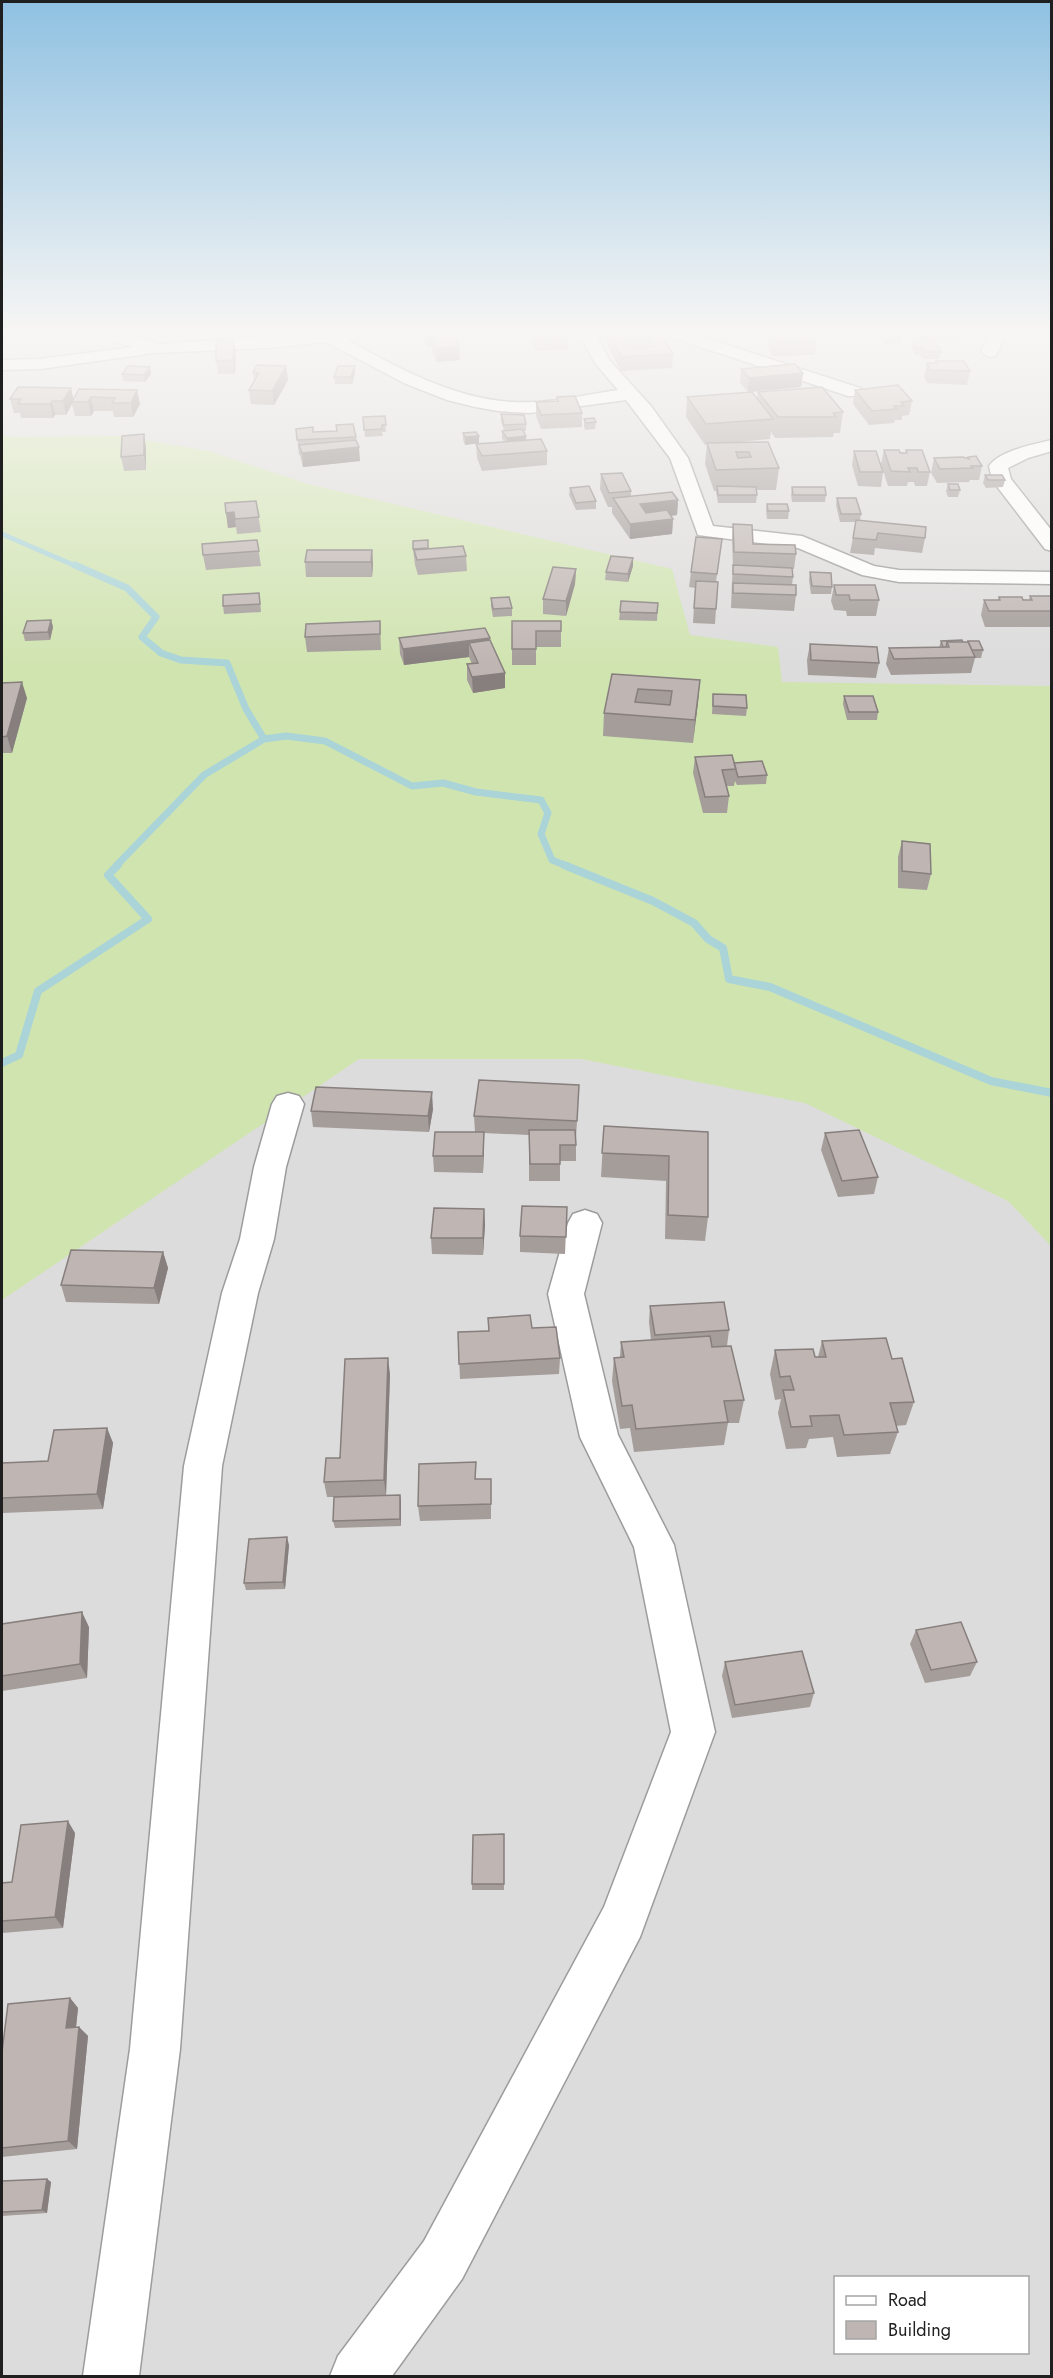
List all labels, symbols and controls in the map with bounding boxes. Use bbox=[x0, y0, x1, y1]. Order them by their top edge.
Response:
legend bbox=[834, 2276, 1029, 2354]
text: Road bbox=[888, 2287, 927, 2313]
text: Building bbox=[888, 2317, 951, 2343]

